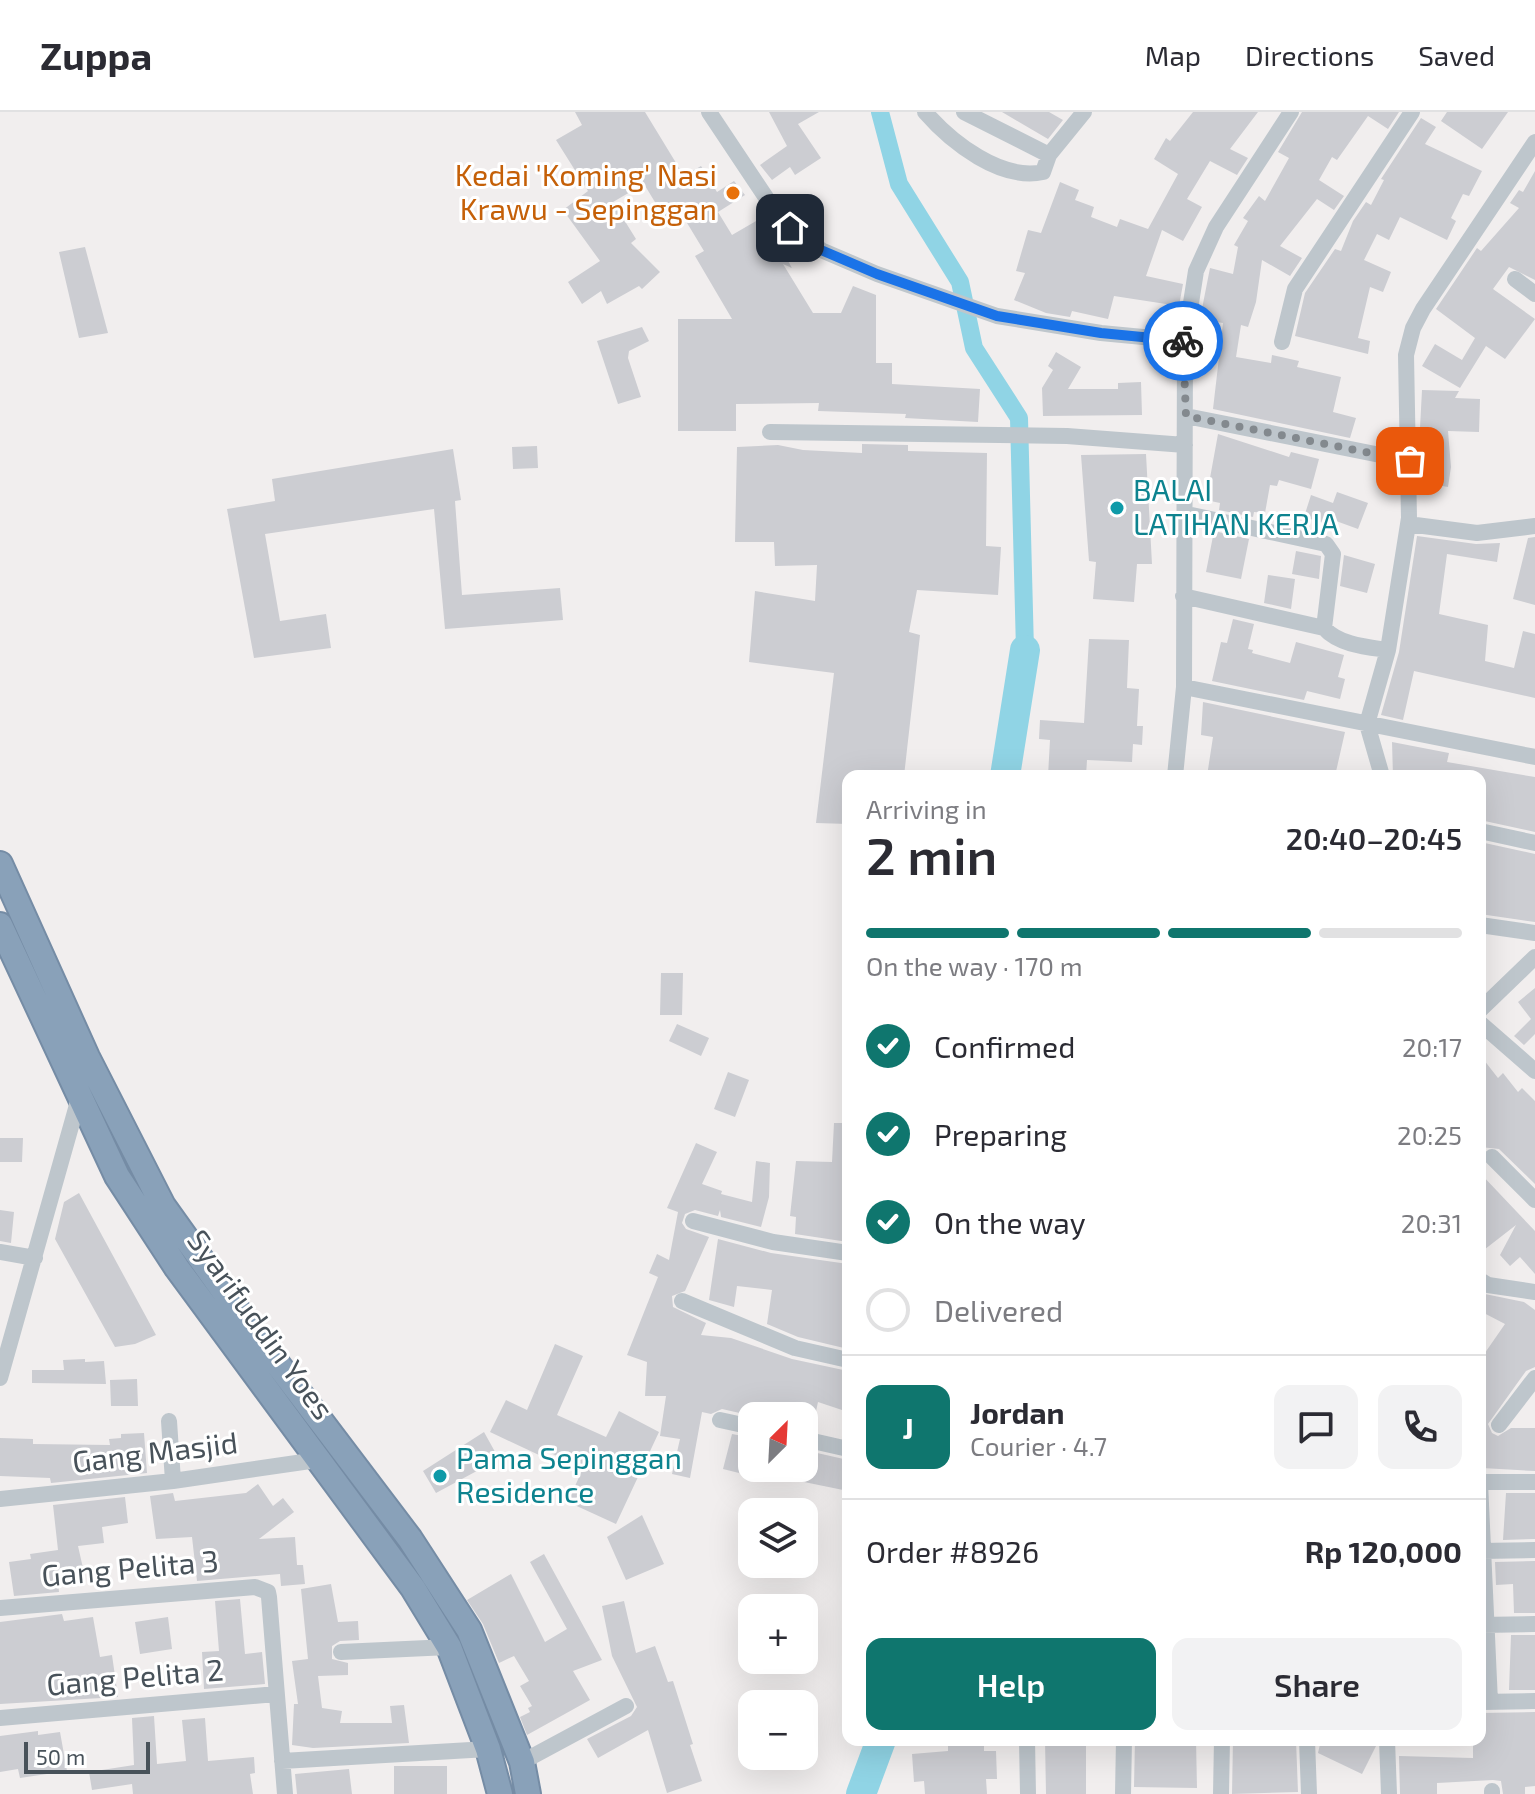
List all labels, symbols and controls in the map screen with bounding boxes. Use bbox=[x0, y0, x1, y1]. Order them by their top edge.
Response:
text: Zuppa bbox=[40, 32, 152, 78]
text: Map bbox=[1145, 38, 1201, 72]
text: Directions bbox=[1245, 38, 1374, 72]
text: Saved bbox=[1418, 38, 1495, 72]
place label: Kedai 'Koming' Nasi Krawu - Sepinggan bbox=[455, 156, 717, 226]
marker: Kedai 'Koming' Nasi Krawu - Sepinggan bbox=[724, 184, 742, 202]
pin bbox=[756, 194, 824, 262]
icon: home bbox=[768, 206, 812, 250]
courier bbox=[1143, 301, 1223, 381]
icon: bike bbox=[1161, 319, 1205, 363]
pin bbox=[1376, 427, 1444, 495]
icon: bag bbox=[1388, 439, 1432, 483]
place label: BALAI LATIHAN KERJA bbox=[1133, 471, 1339, 541]
marker: BALAI LATIHAN KERJA bbox=[1108, 499, 1126, 517]
text: Arriving in bbox=[866, 793, 987, 824]
text: 20:40–20:45 bbox=[1286, 820, 1462, 856]
text: 2 min bbox=[866, 823, 997, 885]
text: On the way · 170 m bbox=[866, 950, 1083, 981]
icon: check bbox=[866, 1024, 910, 1068]
text: Confirmed bbox=[934, 1028, 1075, 1064]
text: 20:17 bbox=[1402, 1031, 1462, 1062]
icon: check bbox=[866, 1112, 910, 1156]
text: Preparing bbox=[934, 1116, 1067, 1152]
text: 20:25 bbox=[1397, 1119, 1462, 1150]
icon: check bbox=[866, 1200, 910, 1244]
text: On the way bbox=[934, 1204, 1086, 1240]
text: 20:31 bbox=[1401, 1207, 1462, 1238]
street label: Syarifuddin Yoes bbox=[181, 1222, 342, 1426]
text: Delivered bbox=[934, 1292, 1063, 1328]
button: chat bbox=[1274, 1385, 1358, 1469]
button: phone bbox=[1378, 1385, 1462, 1469]
text: Jordan bbox=[970, 1394, 1065, 1430]
north arrow bbox=[738, 1402, 818, 1482]
map controls bbox=[738, 1402, 818, 1770]
text: J bbox=[902, 1409, 914, 1445]
street label: Gang Masjid bbox=[70, 1423, 239, 1479]
text: Courier · 4.7 bbox=[970, 1430, 1107, 1461]
place label: Pama Sepinggan Residence bbox=[456, 1439, 682, 1509]
marker: Pama Sepinggan Residence bbox=[431, 1467, 449, 1485]
button: layers bbox=[738, 1498, 818, 1578]
text: Order #8926 bbox=[866, 1533, 1039, 1569]
text: Rp 120,000 bbox=[1305, 1533, 1462, 1569]
street label: Gang Pelita 3 bbox=[40, 1541, 220, 1593]
button: + bbox=[738, 1594, 818, 1674]
button: Help bbox=[866, 1638, 1156, 1730]
button: Share bbox=[1172, 1638, 1462, 1730]
street label: Gang Pelita 2 bbox=[45, 1650, 225, 1702]
button: − bbox=[738, 1690, 818, 1770]
scale bar bbox=[24, 1738, 150, 1774]
text: 50 m bbox=[36, 1743, 85, 1769]

